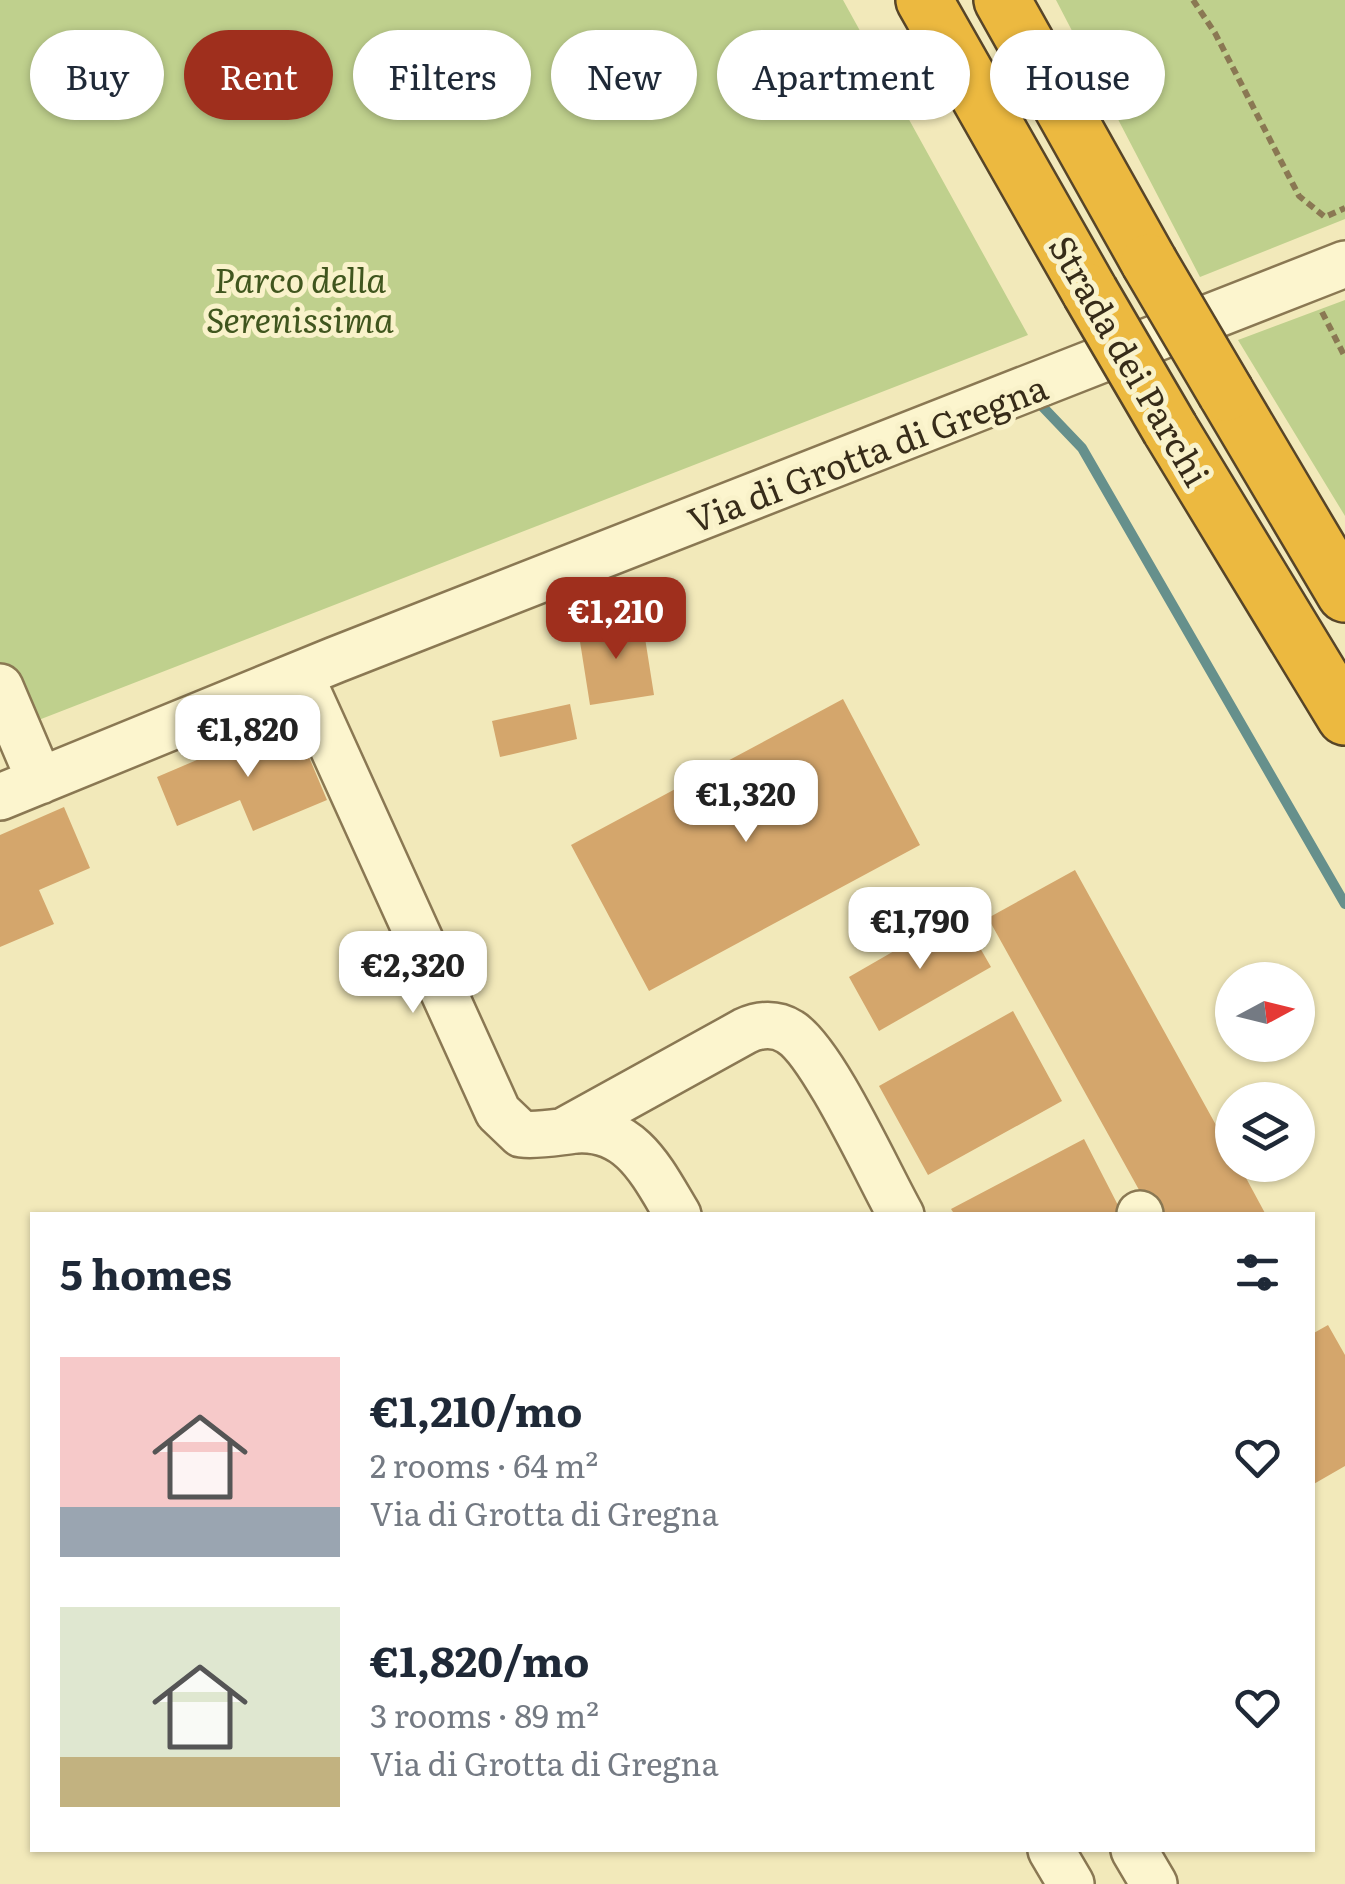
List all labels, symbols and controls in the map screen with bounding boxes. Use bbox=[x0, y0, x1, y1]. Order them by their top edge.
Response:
chip: Buy bbox=[30, 30, 164, 120]
chip: Rent bbox=[184, 30, 333, 120]
chip: Filters bbox=[353, 30, 531, 120]
chip: New bbox=[551, 30, 697, 120]
chip: Apartment bbox=[717, 30, 970, 120]
chip: House bbox=[990, 30, 1165, 120]
street label: Strada dei Parchi bbox=[1038, 225, 1224, 495]
park label: Parco della Serenissima bbox=[206, 252, 394, 344]
street label: Via di Grotta di Gregna bbox=[680, 359, 1055, 545]
pin: €1,210 bbox=[535, 577, 697, 662]
text: €1,210 bbox=[568, 585, 664, 633]
pin: €1,820 bbox=[167, 695, 329, 780]
text: €1,820 bbox=[197, 703, 299, 751]
pin: €1,320 bbox=[665, 760, 827, 845]
text: €1,320 bbox=[696, 768, 796, 816]
pin: €1,790 bbox=[839, 887, 1001, 972]
text: €1,790 bbox=[870, 895, 970, 943]
pin: €2,320 bbox=[332, 931, 494, 1016]
text: €2,320 bbox=[361, 939, 465, 987]
north arrow bbox=[1215, 962, 1315, 1062]
map controls bbox=[1215, 962, 1315, 1182]
button: layers bbox=[1215, 1082, 1315, 1182]
text: 5 homes bbox=[60, 1241, 232, 1303]
icon: filters bbox=[1230, 1245, 1285, 1300]
text: €1,210/mo bbox=[370, 1378, 582, 1440]
icon: home bbox=[140, 1397, 260, 1517]
icon: heart bbox=[1230, 1430, 1285, 1485]
text: 2 rooms · 64 m² bbox=[370, 1440, 598, 1488]
text: Via di Grotta di Gregna bbox=[370, 1488, 719, 1536]
text: €1,820/mo bbox=[370, 1628, 590, 1690]
icon: home bbox=[140, 1647, 260, 1767]
icon: heart bbox=[1230, 1680, 1285, 1735]
text: 3 rooms · 89 m² bbox=[370, 1690, 599, 1738]
text: Via di Grotta di Gregna bbox=[370, 1738, 719, 1786]

